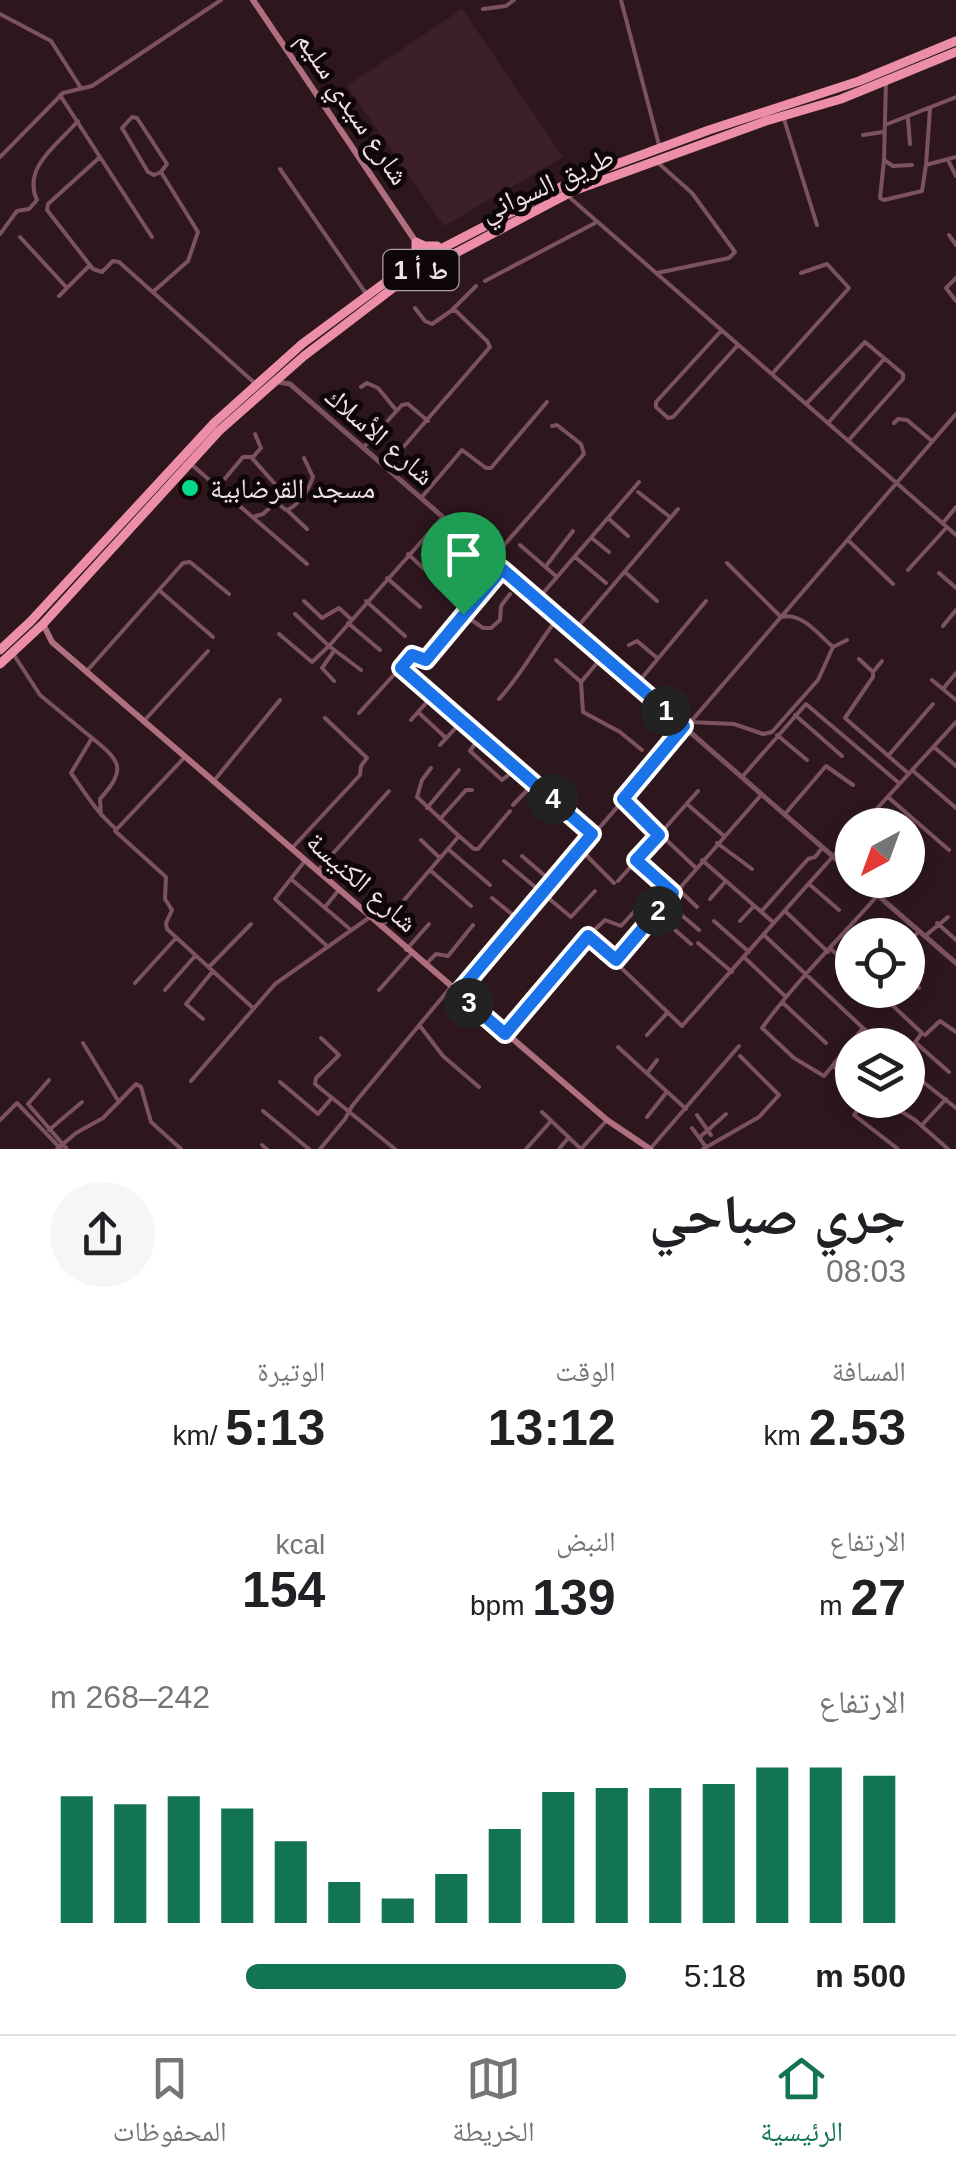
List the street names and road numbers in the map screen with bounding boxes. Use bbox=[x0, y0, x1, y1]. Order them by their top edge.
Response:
street label: شارع سيدي سليم bbox=[284, 26, 416, 194]
street label: طريق السواني bbox=[475, 141, 622, 234]
road number: ط أ 1 bbox=[384, 250, 458, 290]
street label: شارع الأسلاك bbox=[318, 381, 440, 493]
street label: شارع الكنيسة bbox=[299, 826, 423, 940]

